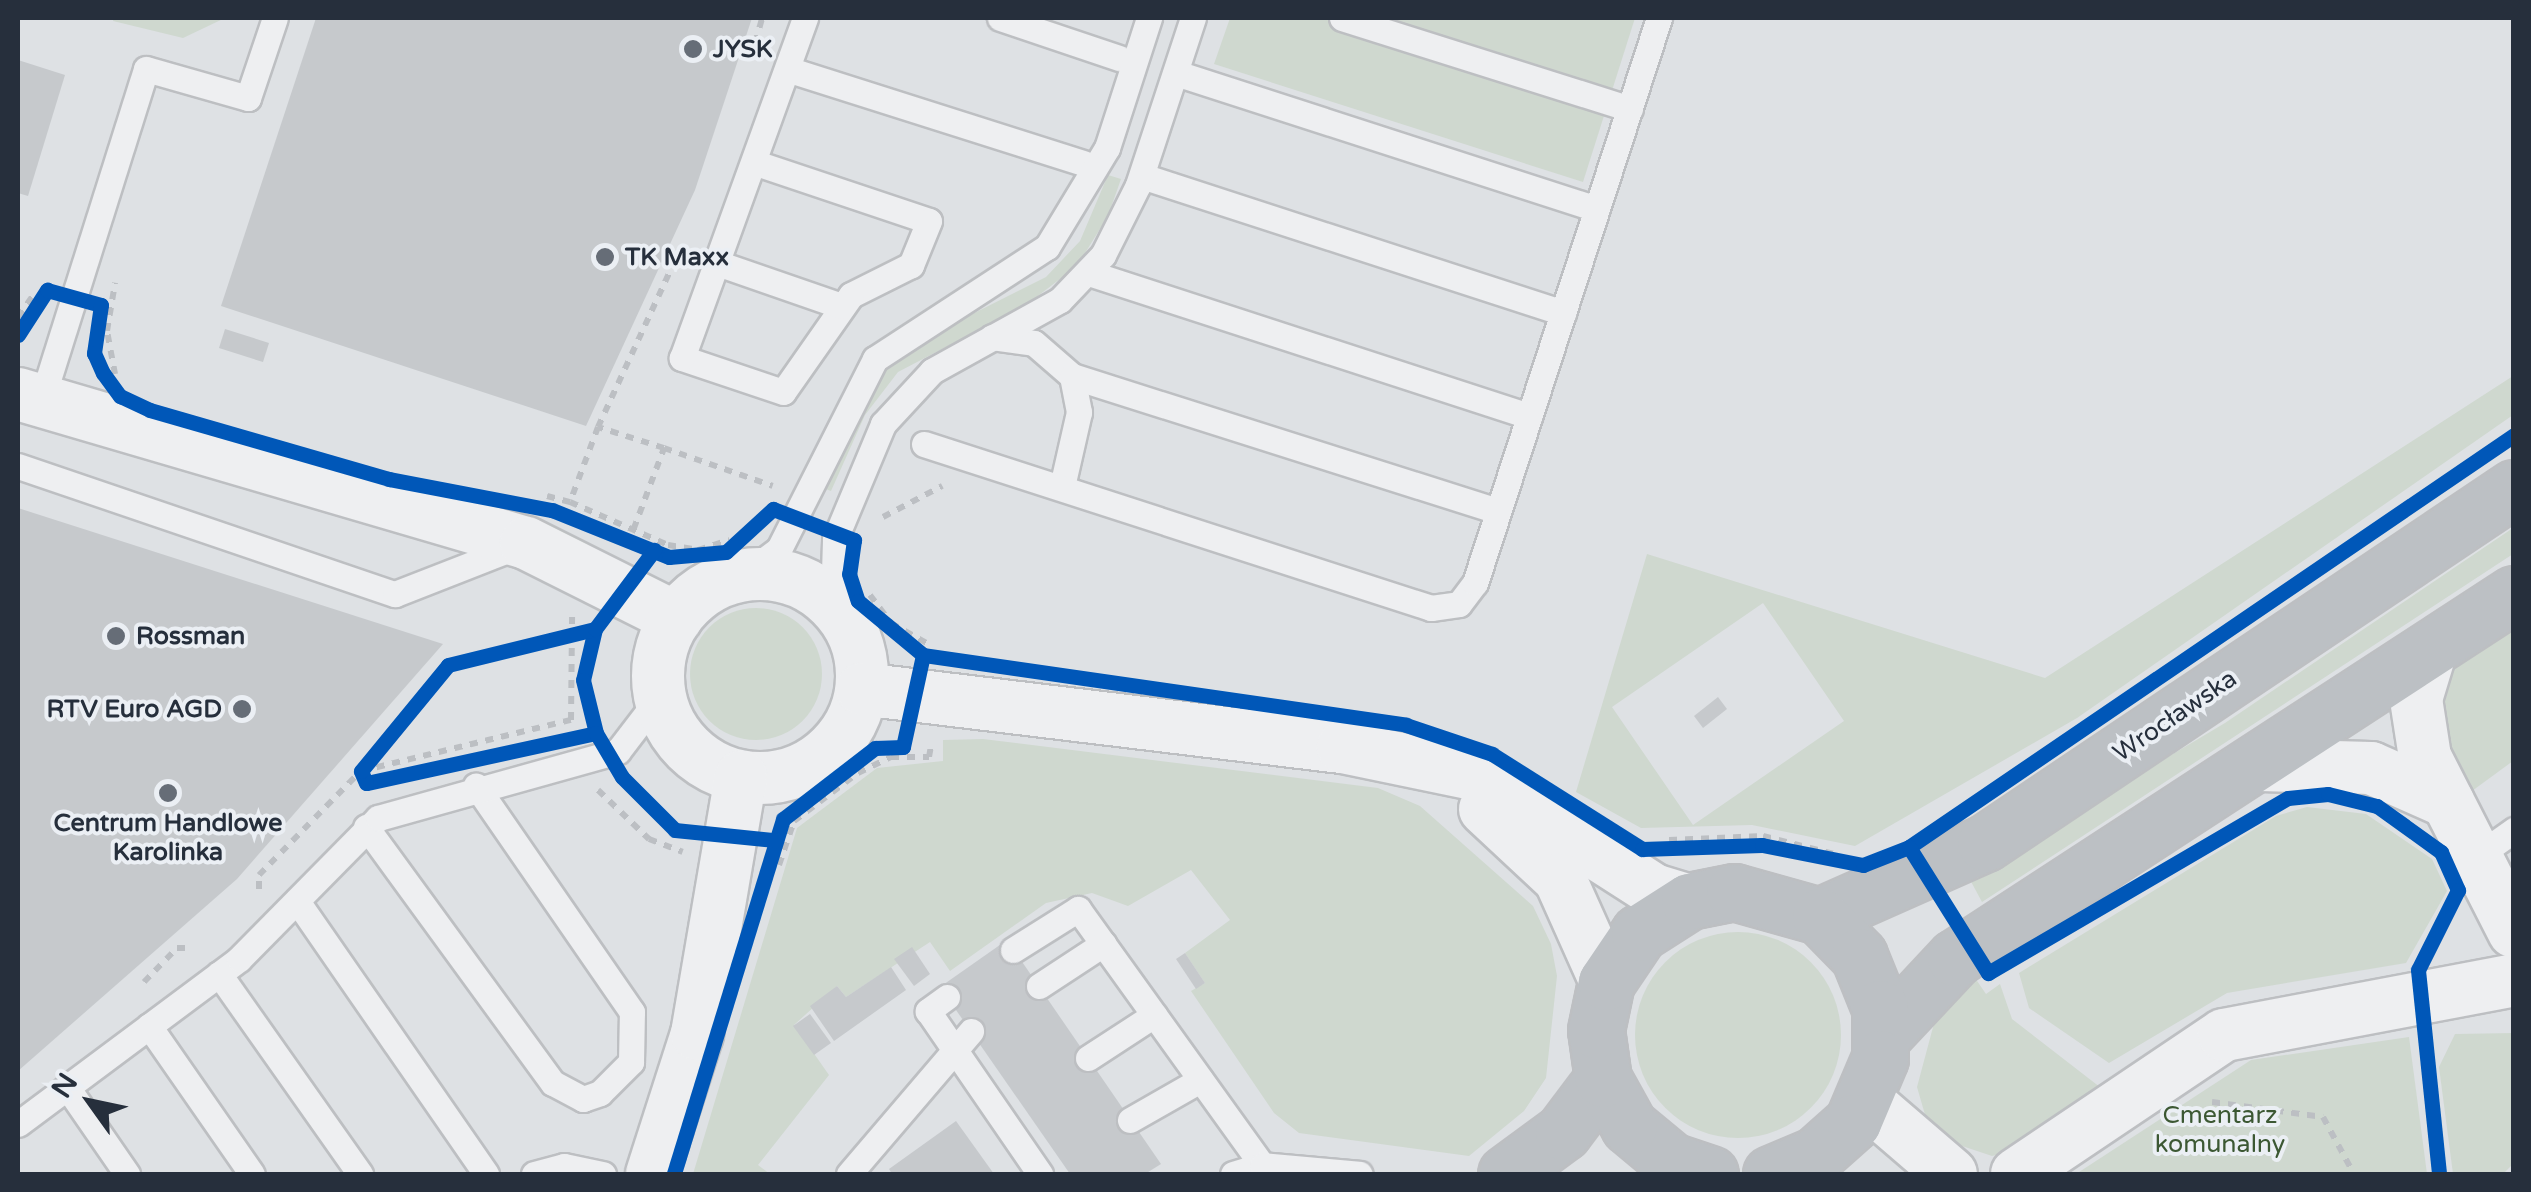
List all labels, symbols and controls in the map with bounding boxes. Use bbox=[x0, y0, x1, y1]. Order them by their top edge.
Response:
place label: JYSK bbox=[713, 34, 773, 64]
marker: JYSK bbox=[682, 38, 704, 60]
place label: TK Maxx bbox=[625, 242, 729, 272]
marker: TK Maxx bbox=[594, 246, 616, 268]
place label: Rossman bbox=[136, 621, 245, 651]
marker: Rossman bbox=[105, 625, 127, 647]
street label: Wrocławska bbox=[2108, 664, 2242, 768]
place label: RTV Euro AGD bbox=[46, 694, 222, 724]
marker: RTV Euro AGD bbox=[231, 698, 253, 720]
marker: Centrum Handlowe Karolinka bbox=[157, 782, 179, 804]
place label: Centrum Handlowe Karolinka bbox=[54, 809, 282, 868]
north arrow bbox=[40, 1052, 140, 1152]
text: N bbox=[44, 1067, 85, 1104]
park label: Cmentarz komunalny bbox=[2155, 1101, 2285, 1160]

